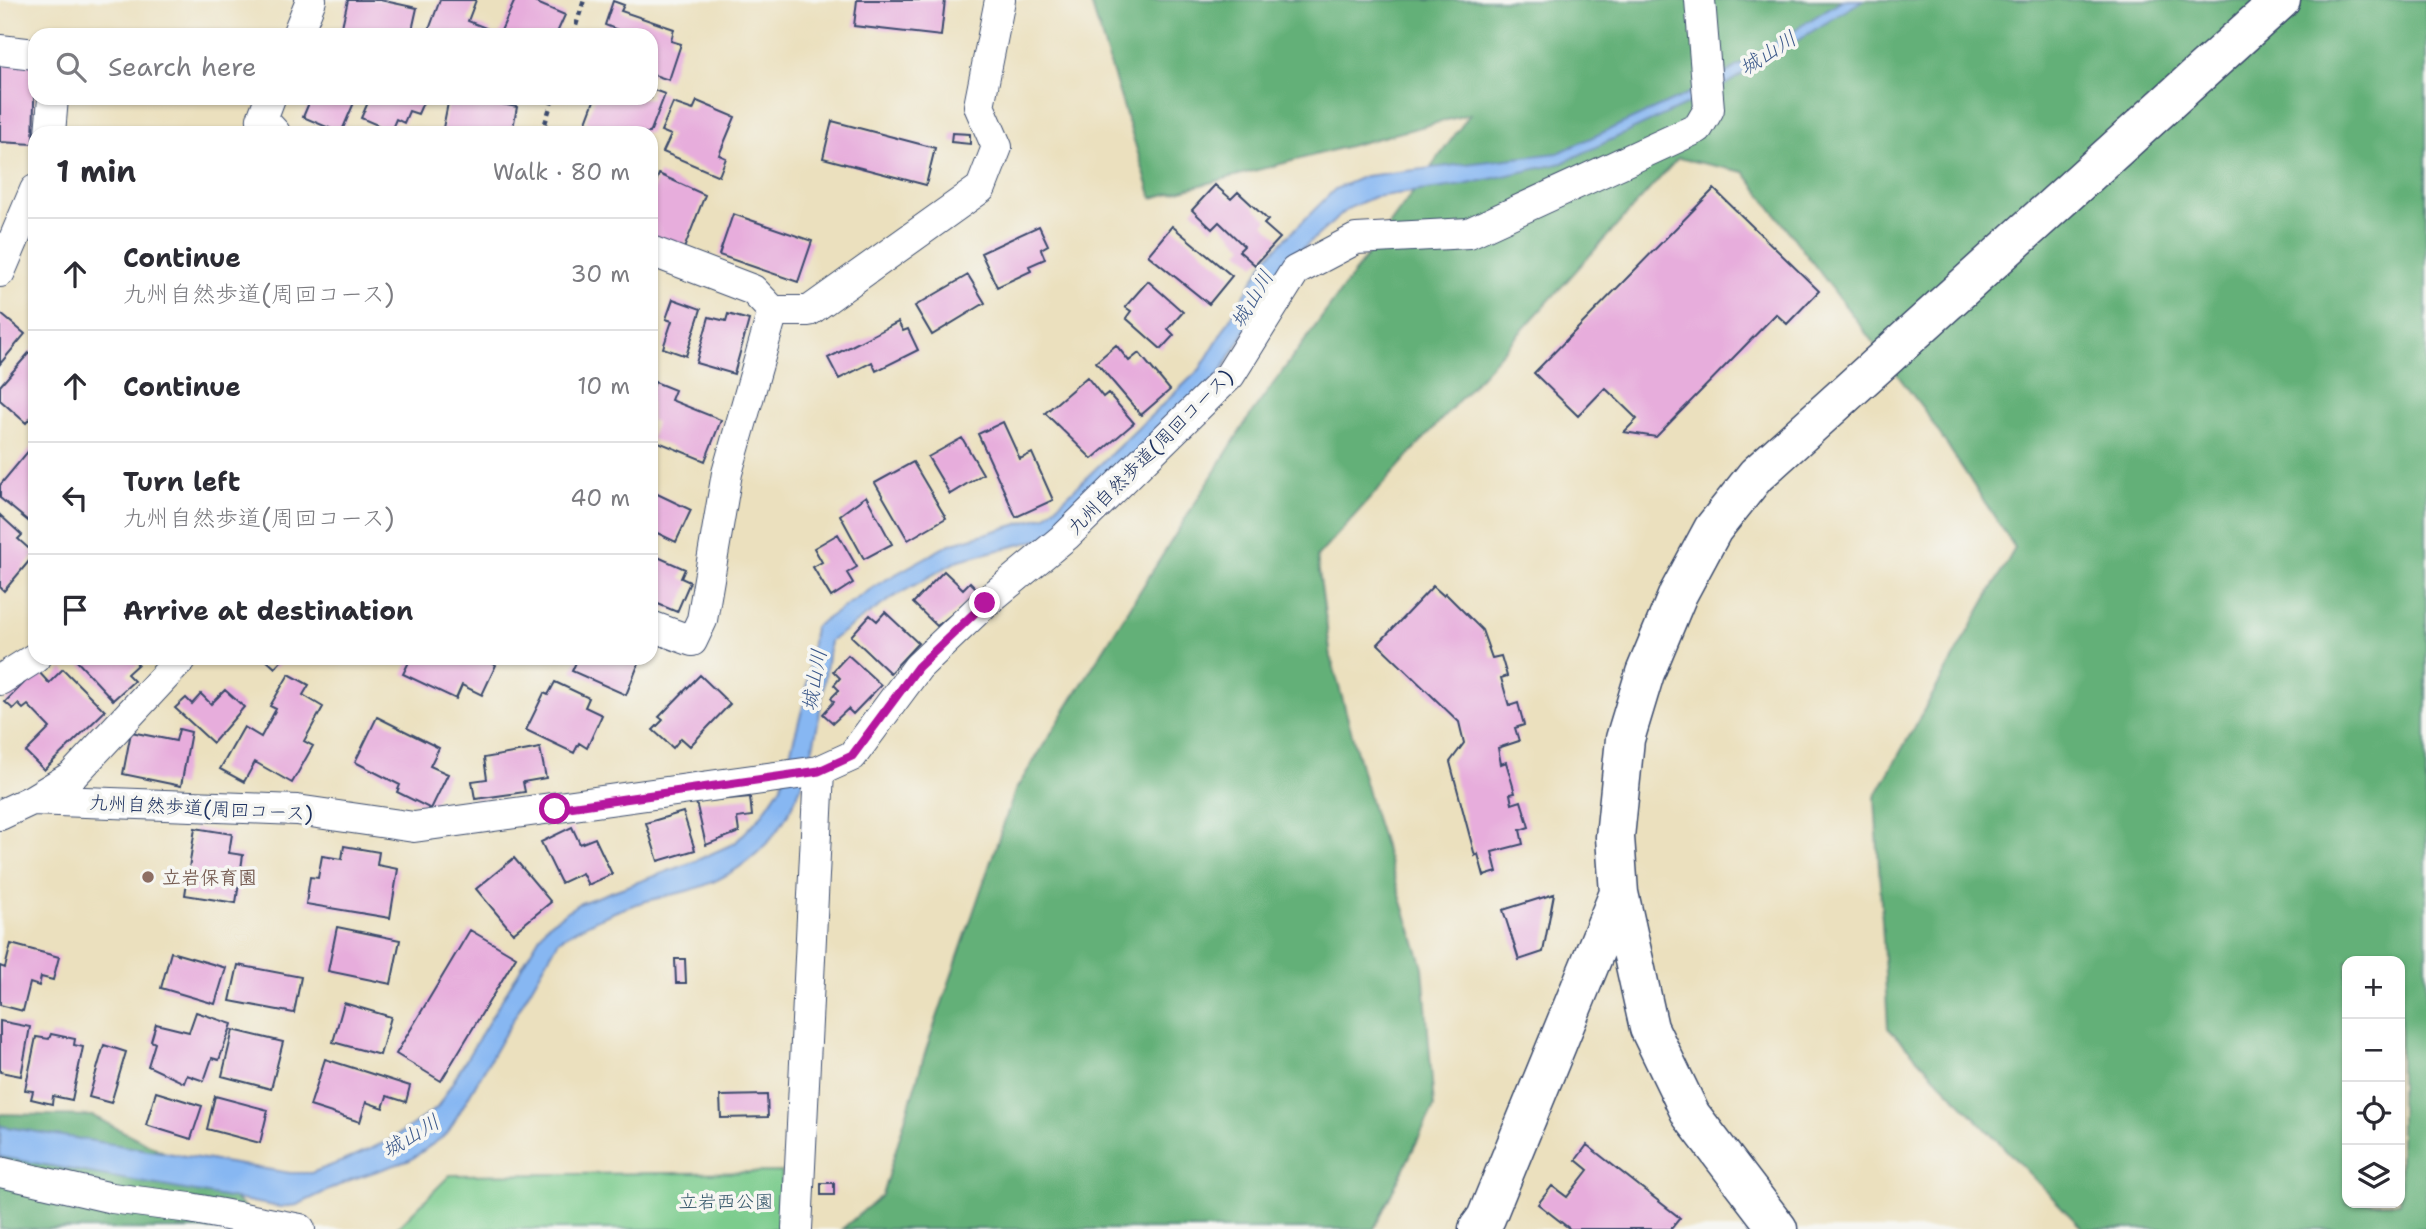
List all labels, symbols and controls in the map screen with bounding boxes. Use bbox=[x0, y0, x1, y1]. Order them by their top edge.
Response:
water label: 城山川 bbox=[1734, 24, 1802, 82]
search box bbox=[28, 28, 658, 105]
icon: search bbox=[52, 48, 90, 86]
text: Search here bbox=[108, 49, 257, 84]
text: 1 min bbox=[56, 151, 136, 192]
text: Walk · 80 m bbox=[493, 157, 630, 187]
text: Continue bbox=[123, 240, 241, 275]
icon: ahead bbox=[56, 255, 94, 293]
text: 30 m bbox=[571, 259, 630, 289]
water label: 城山川 bbox=[1224, 265, 1280, 333]
text: 九州自然歩道(周回コース) bbox=[123, 279, 394, 309]
street label: 九州自然歩道(周回コース) bbox=[1062, 364, 1238, 540]
icon: ahead bbox=[56, 367, 94, 405]
text: Continue bbox=[123, 369, 241, 404]
text: 10 m bbox=[577, 371, 630, 401]
text: Turn left bbox=[123, 464, 240, 499]
icon: left bbox=[56, 479, 94, 517]
text: 40 m bbox=[570, 483, 630, 513]
text: 九州自然歩道(周回コース) bbox=[123, 503, 394, 533]
route end bbox=[969, 587, 1000, 618]
icon: arrive bbox=[56, 591, 94, 629]
text: Arrive at destination bbox=[123, 593, 413, 628]
water label: 城山川 bbox=[795, 647, 833, 713]
street label: 九州自然歩道(周回コース) bbox=[89, 790, 313, 826]
route start bbox=[539, 793, 570, 824]
place label: 立岩保育園 bbox=[162, 865, 257, 890]
marker: 立岩保育園 bbox=[140, 869, 156, 885]
map controls bbox=[2342, 956, 2405, 1208]
button: + bbox=[2342, 956, 2405, 1019]
button: − bbox=[2342, 1019, 2405, 1082]
button: locate bbox=[2342, 1082, 2405, 1145]
water label: 城山川 bbox=[377, 1108, 445, 1164]
button: layers bbox=[2342, 1145, 2405, 1208]
park label: 立岩西公園 bbox=[678, 1189, 774, 1214]

